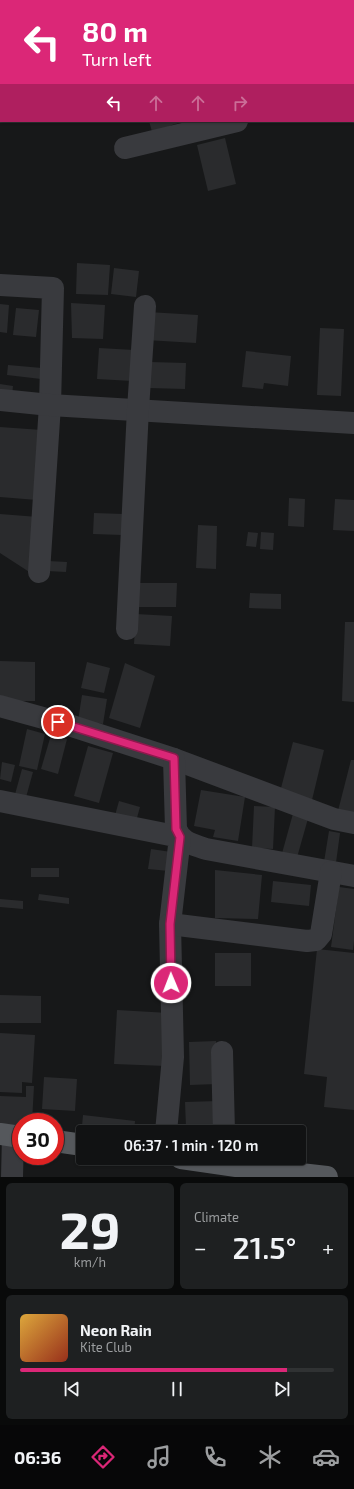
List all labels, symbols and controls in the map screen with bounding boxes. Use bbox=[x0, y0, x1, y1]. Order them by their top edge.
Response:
text: 80 m bbox=[82, 14, 148, 48]
icon: left bbox=[16, 16, 68, 68]
text: Turn left bbox=[82, 48, 152, 70]
icon: left bbox=[103, 92, 125, 114]
icon: ahead bbox=[145, 92, 167, 114]
icon: ahead bbox=[187, 92, 209, 114]
icon: right bbox=[229, 92, 251, 114]
pin bbox=[41, 705, 75, 739]
icon: arrive bbox=[47, 711, 69, 733]
position arrow bbox=[150, 962, 192, 1004]
speed limit sign: 30 bbox=[12, 1113, 64, 1165]
text: 06:37 · 1 min · 120 m bbox=[124, 1136, 258, 1154]
text: 29 bbox=[60, 1197, 120, 1259]
text: Climate bbox=[194, 1209, 239, 1225]
text: 21.5° bbox=[232, 1229, 296, 1265]
text: − bbox=[194, 1234, 207, 1260]
text: + bbox=[322, 1234, 334, 1260]
text: km/h bbox=[74, 1254, 106, 1270]
text: Neon Rain bbox=[80, 1321, 152, 1339]
text: Kite Club bbox=[80, 1339, 132, 1355]
icon: previous bbox=[61, 1378, 83, 1400]
icon: pause bbox=[166, 1378, 188, 1400]
icon: next bbox=[271, 1378, 293, 1400]
icon: directions bbox=[89, 1443, 117, 1471]
icon: music bbox=[145, 1443, 173, 1471]
icon: phone bbox=[201, 1443, 229, 1471]
icon: climate bbox=[256, 1443, 284, 1471]
icon: car bbox=[312, 1443, 340, 1471]
text: 06:36 bbox=[14, 1446, 61, 1468]

